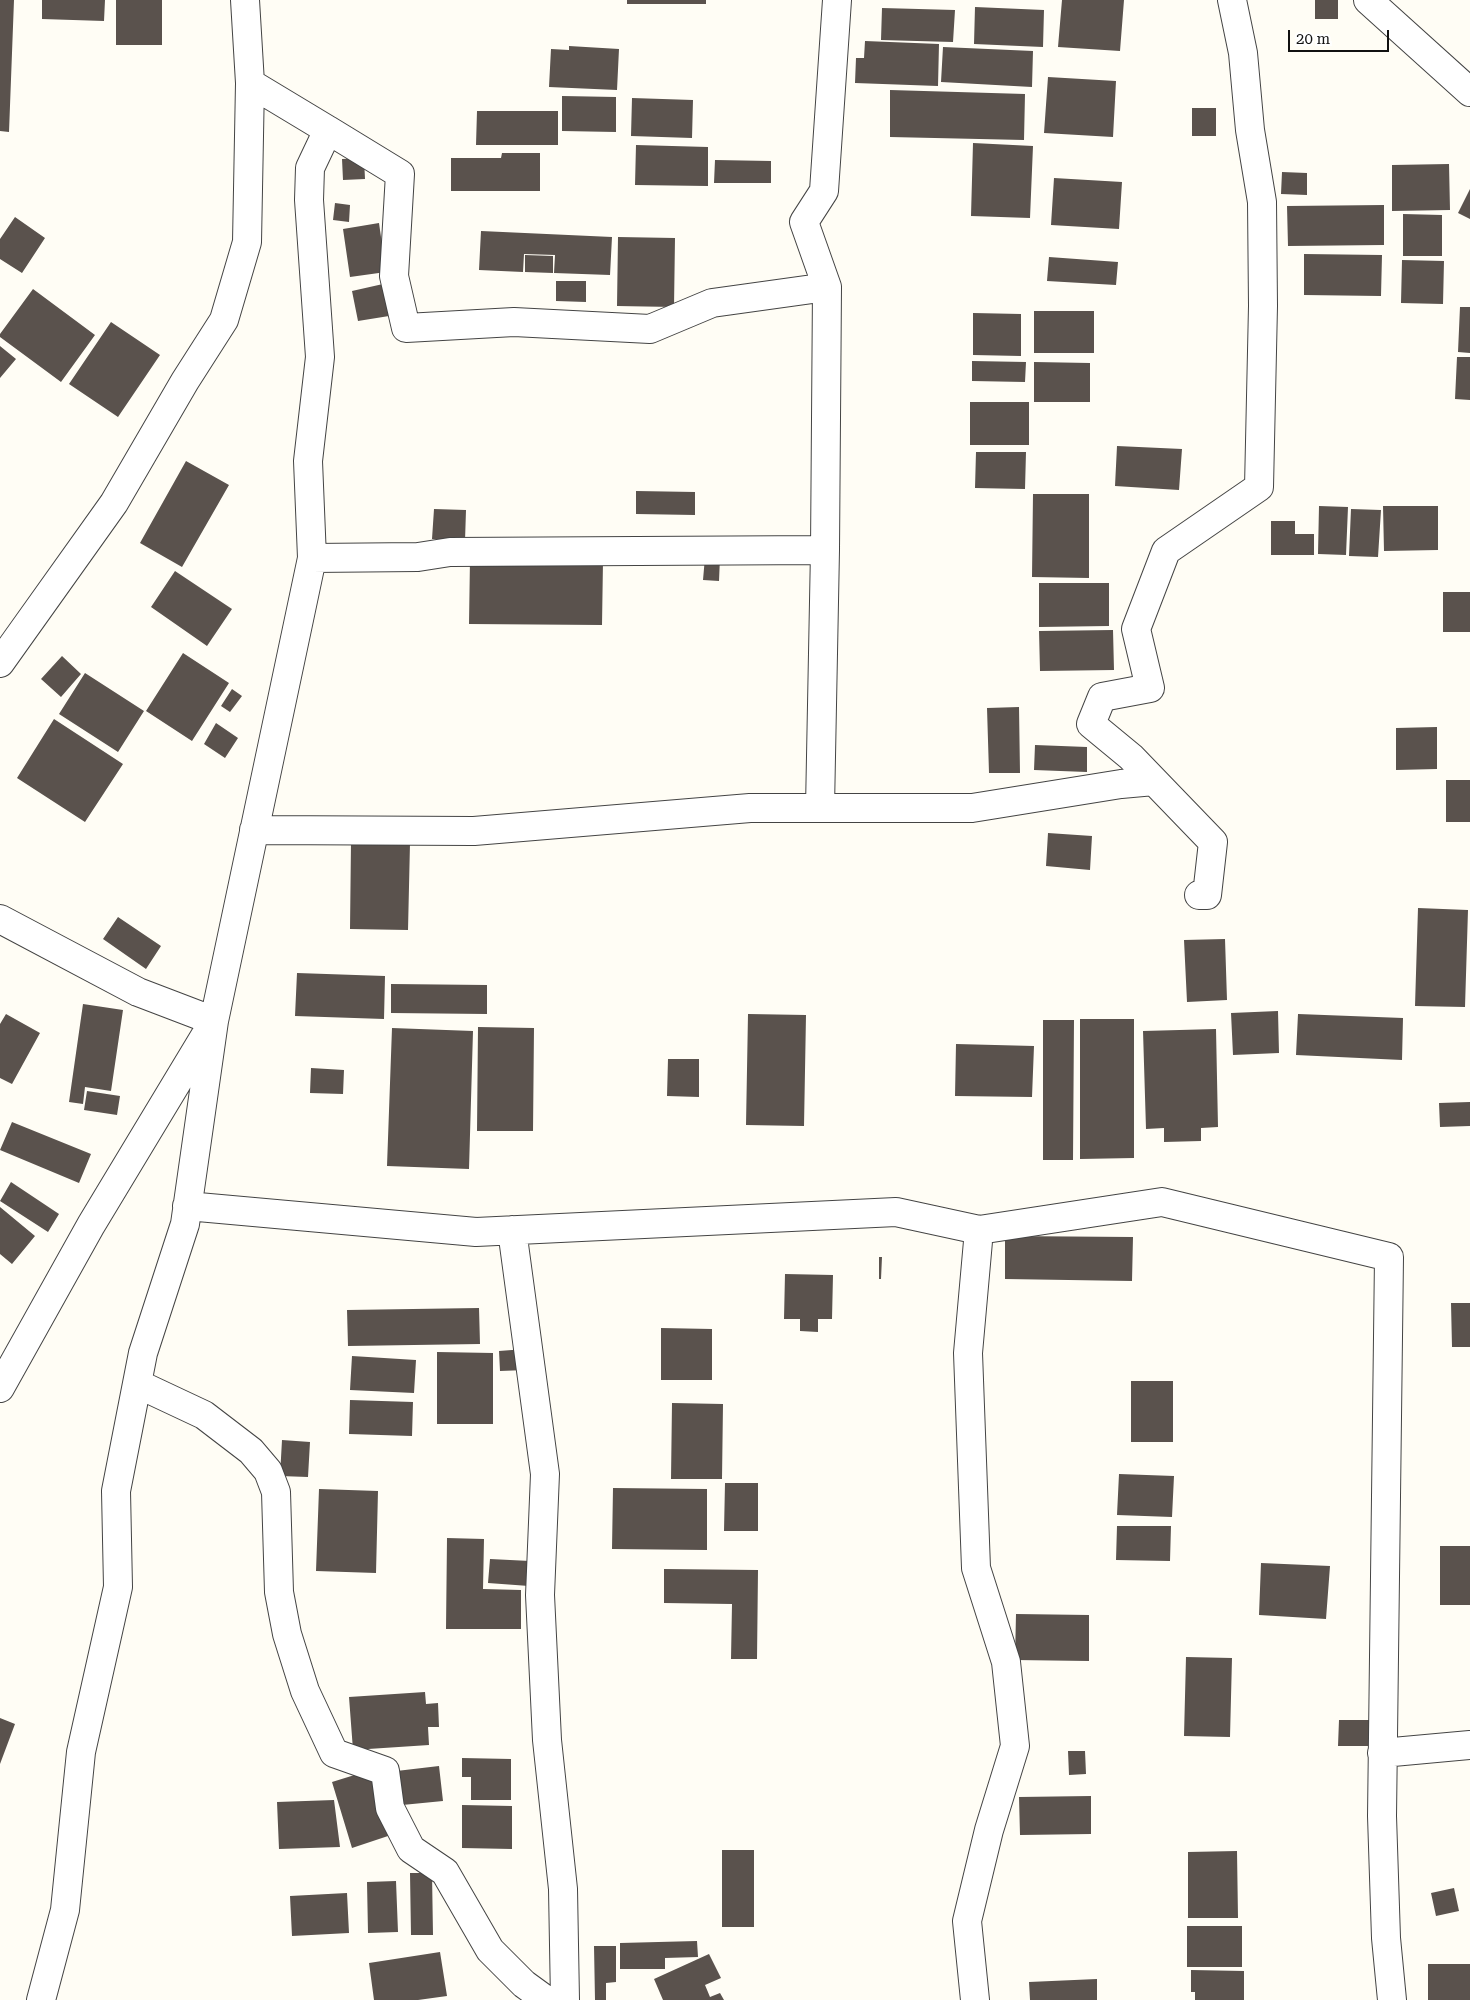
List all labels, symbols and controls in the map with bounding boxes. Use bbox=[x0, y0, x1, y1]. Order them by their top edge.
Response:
scale bar bbox=[1290, 20, 1391, 52]
text: 20 m bbox=[1296, 30, 1330, 48]

